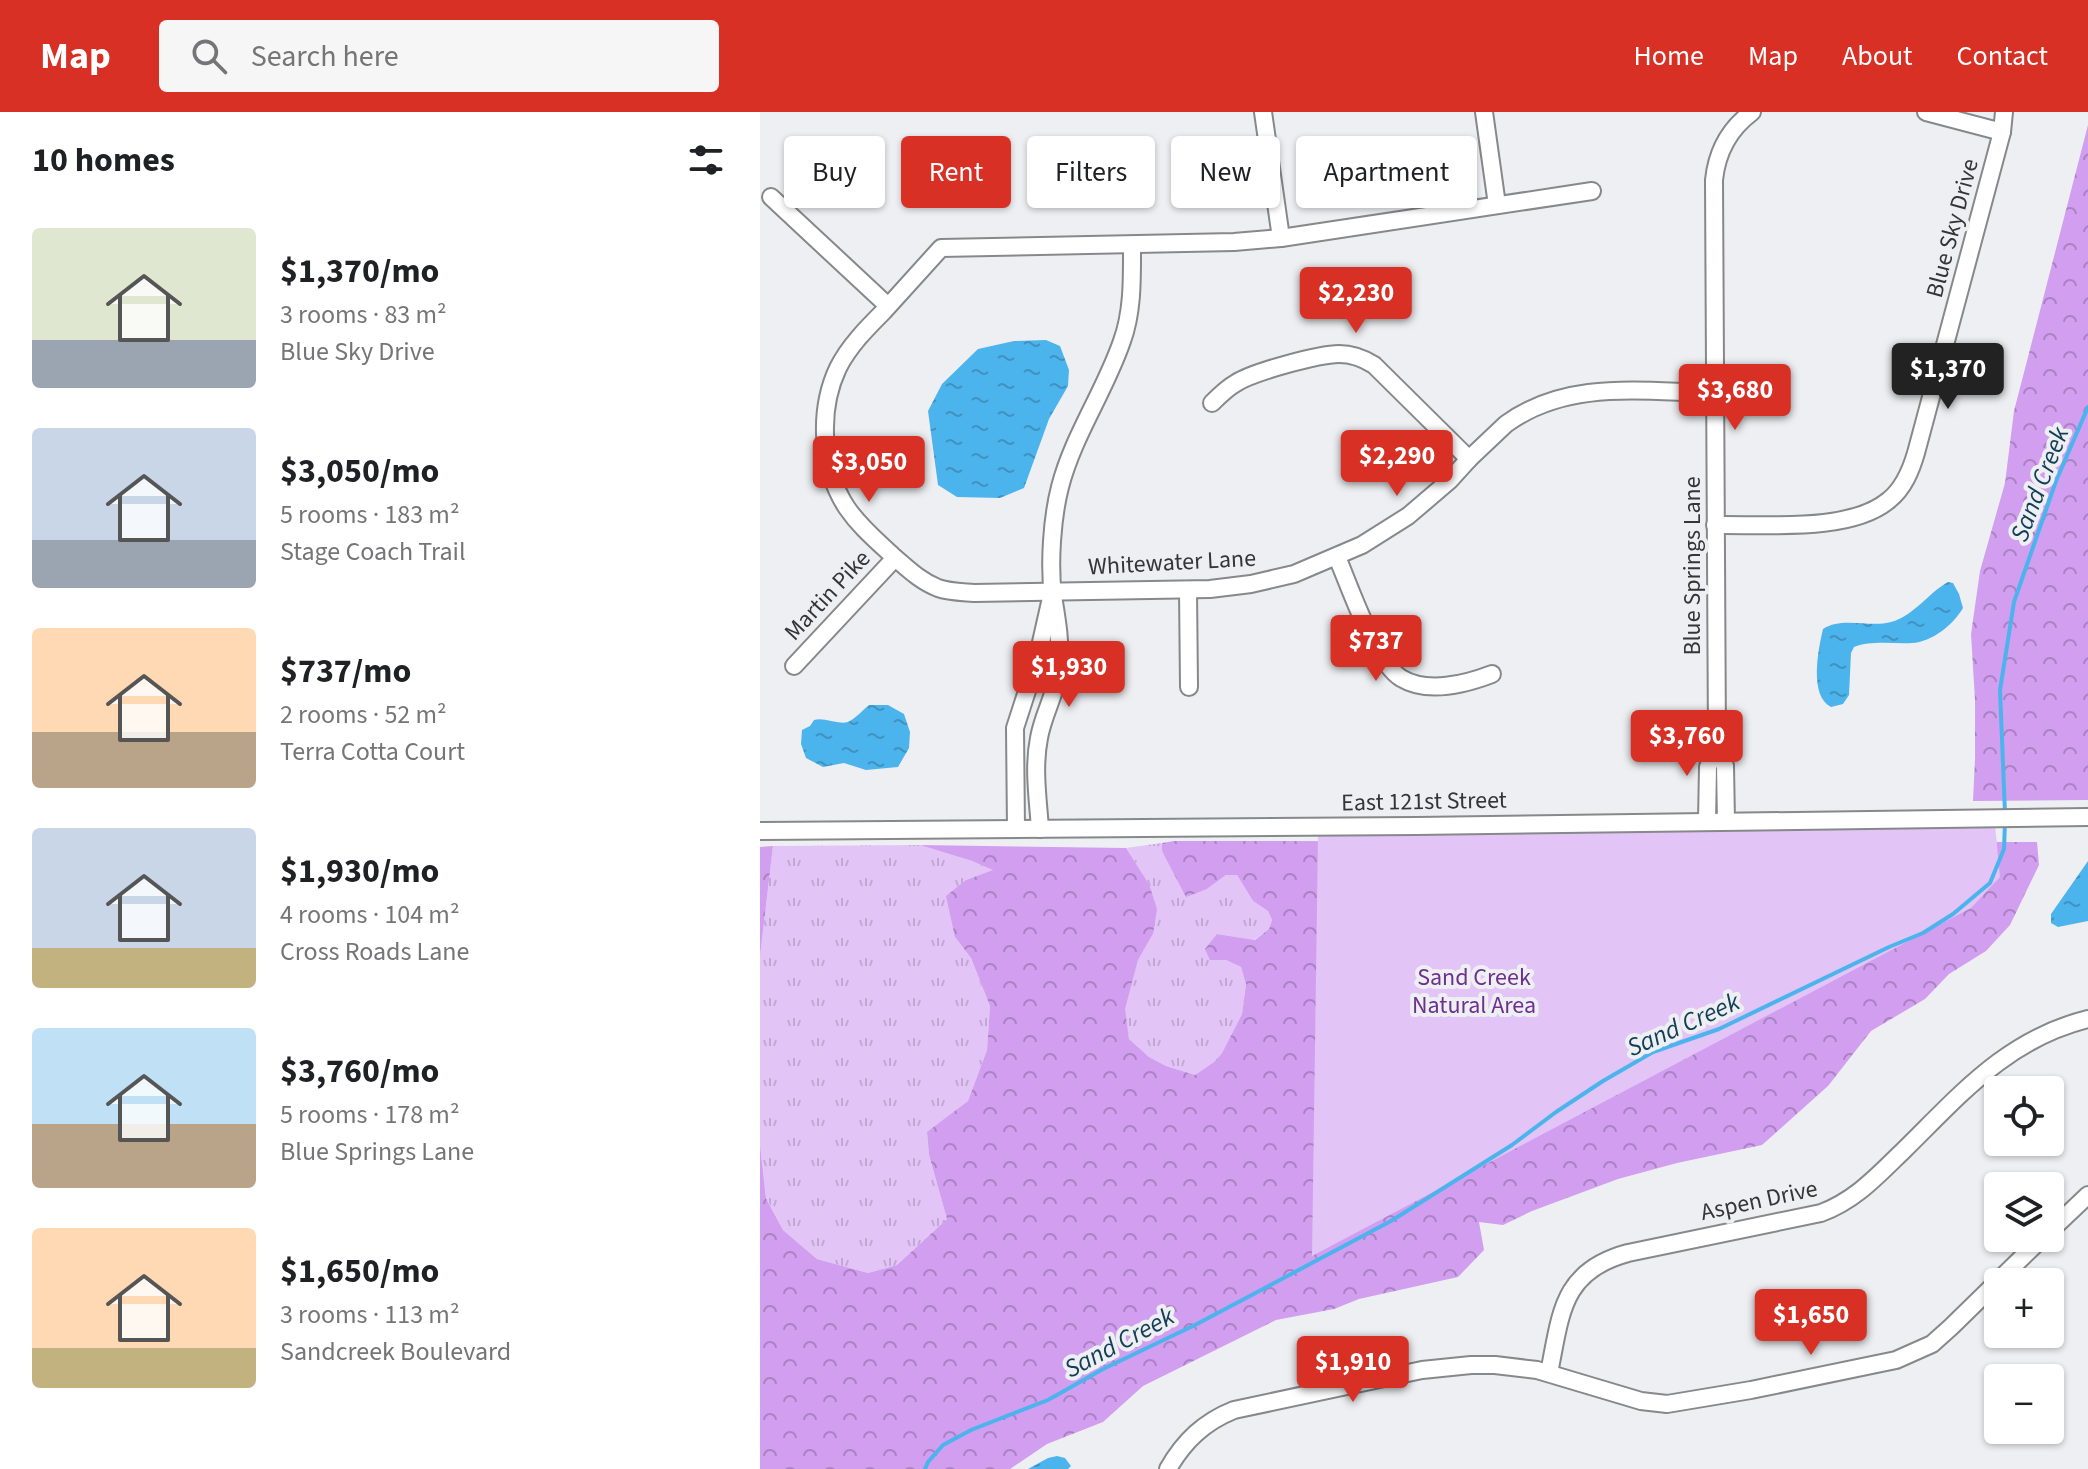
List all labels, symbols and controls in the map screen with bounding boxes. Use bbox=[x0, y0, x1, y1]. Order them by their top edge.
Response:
search box bbox=[159, 20, 719, 92]
text: Map bbox=[40, 29, 111, 83]
icon: search bbox=[187, 34, 231, 78]
text: Search here bbox=[251, 35, 399, 78]
text: Home bbox=[1633, 36, 1704, 76]
text: Map bbox=[1748, 36, 1798, 76]
text: About bbox=[1842, 36, 1913, 76]
text: Contact bbox=[1957, 36, 2048, 76]
text: 10 homes bbox=[32, 136, 175, 185]
chip: Buy bbox=[784, 136, 885, 208]
chip: Rent bbox=[901, 136, 1011, 208]
chip: Filters bbox=[1027, 136, 1155, 208]
chip: New bbox=[1171, 136, 1280, 208]
chip: Apartment bbox=[1296, 136, 1477, 208]
icon: filters bbox=[684, 138, 728, 182]
street label: Blue Sky Drive bbox=[1917, 155, 1988, 302]
text: $1,370/mo bbox=[280, 247, 440, 296]
icon: home bbox=[96, 260, 192, 356]
pin: $2,230 bbox=[1291, 267, 1421, 335]
text: $2,230 bbox=[1318, 274, 1394, 311]
text: 3 rooms · 83 m² bbox=[280, 296, 447, 333]
text: Blue Sky Drive bbox=[280, 333, 435, 370]
pin: $1,370 bbox=[1883, 343, 2013, 411]
text: $1,370 bbox=[1910, 350, 1986, 387]
pin: $3,680 bbox=[1670, 364, 1800, 432]
text: $3,680 bbox=[1697, 371, 1773, 408]
water label: Sand Creek bbox=[2001, 421, 2078, 547]
pin: $2,290 bbox=[1332, 430, 1462, 498]
pin: $3,050 bbox=[804, 436, 934, 504]
text: $2,290 bbox=[1359, 437, 1435, 474]
text: $3,050 bbox=[831, 443, 907, 480]
text: $3,050/mo bbox=[280, 447, 440, 496]
icon: home bbox=[96, 460, 192, 556]
street label: Blue Springs Lane bbox=[1675, 476, 1710, 656]
text: 5 rooms · 183 m² bbox=[280, 496, 459, 533]
text: Stage Coach Trail bbox=[280, 533, 466, 570]
street label: Whitewater Lane bbox=[1087, 541, 1257, 584]
street label: Martin Pike bbox=[776, 542, 879, 648]
pin: $737 bbox=[1329, 615, 1423, 683]
text: $737 bbox=[1349, 622, 1403, 659]
pin: $1,930 bbox=[1004, 641, 1134, 709]
text: $737/mo bbox=[280, 647, 411, 696]
text: $1,930 bbox=[1031, 648, 1107, 685]
icon: home bbox=[96, 660, 192, 756]
text: 2 rooms · 52 m² bbox=[280, 696, 447, 733]
pin: $3,760 bbox=[1622, 710, 1752, 778]
text: $3,760 bbox=[1649, 717, 1725, 754]
text: Terra Cotta Court bbox=[280, 733, 465, 770]
street label: East 121st Street bbox=[1341, 783, 1507, 820]
text: $1,930/mo bbox=[280, 847, 440, 896]
icon: home bbox=[96, 860, 192, 956]
text: 4 rooms · 104 m² bbox=[280, 896, 459, 933]
text: Cross Roads Lane bbox=[280, 933, 469, 970]
park label: Sand Creek Natural Area bbox=[1412, 960, 1536, 1023]
water label: Sand Creek bbox=[1621, 983, 1746, 1066]
text: $3,760/mo bbox=[280, 1047, 440, 1096]
icon: home bbox=[96, 1060, 192, 1156]
map controls bbox=[1984, 1076, 2064, 1444]
button: locate bbox=[1984, 1076, 2064, 1156]
text: 5 rooms · 178 m² bbox=[280, 1096, 459, 1133]
text: Blue Springs Lane bbox=[280, 1133, 474, 1170]
street label: Aspen Drive bbox=[1697, 1171, 1821, 1230]
button: layers bbox=[1984, 1172, 2064, 1252]
text: $1,650/mo bbox=[280, 1247, 440, 1296]
icon: home bbox=[96, 1260, 192, 1356]
button: + bbox=[1984, 1268, 2064, 1348]
pin: $1,650 bbox=[1746, 1289, 1876, 1357]
text: 3 rooms · 113 m² bbox=[280, 1296, 459, 1333]
text: $1,650 bbox=[1773, 1296, 1849, 1333]
water label: Sand Creek bbox=[1058, 1298, 1181, 1387]
text: Sandcreek Boulevard bbox=[280, 1333, 511, 1370]
pin: $1,910 bbox=[1288, 1336, 1418, 1404]
text: $1,910 bbox=[1315, 1343, 1391, 1380]
button: − bbox=[1984, 1364, 2064, 1444]

